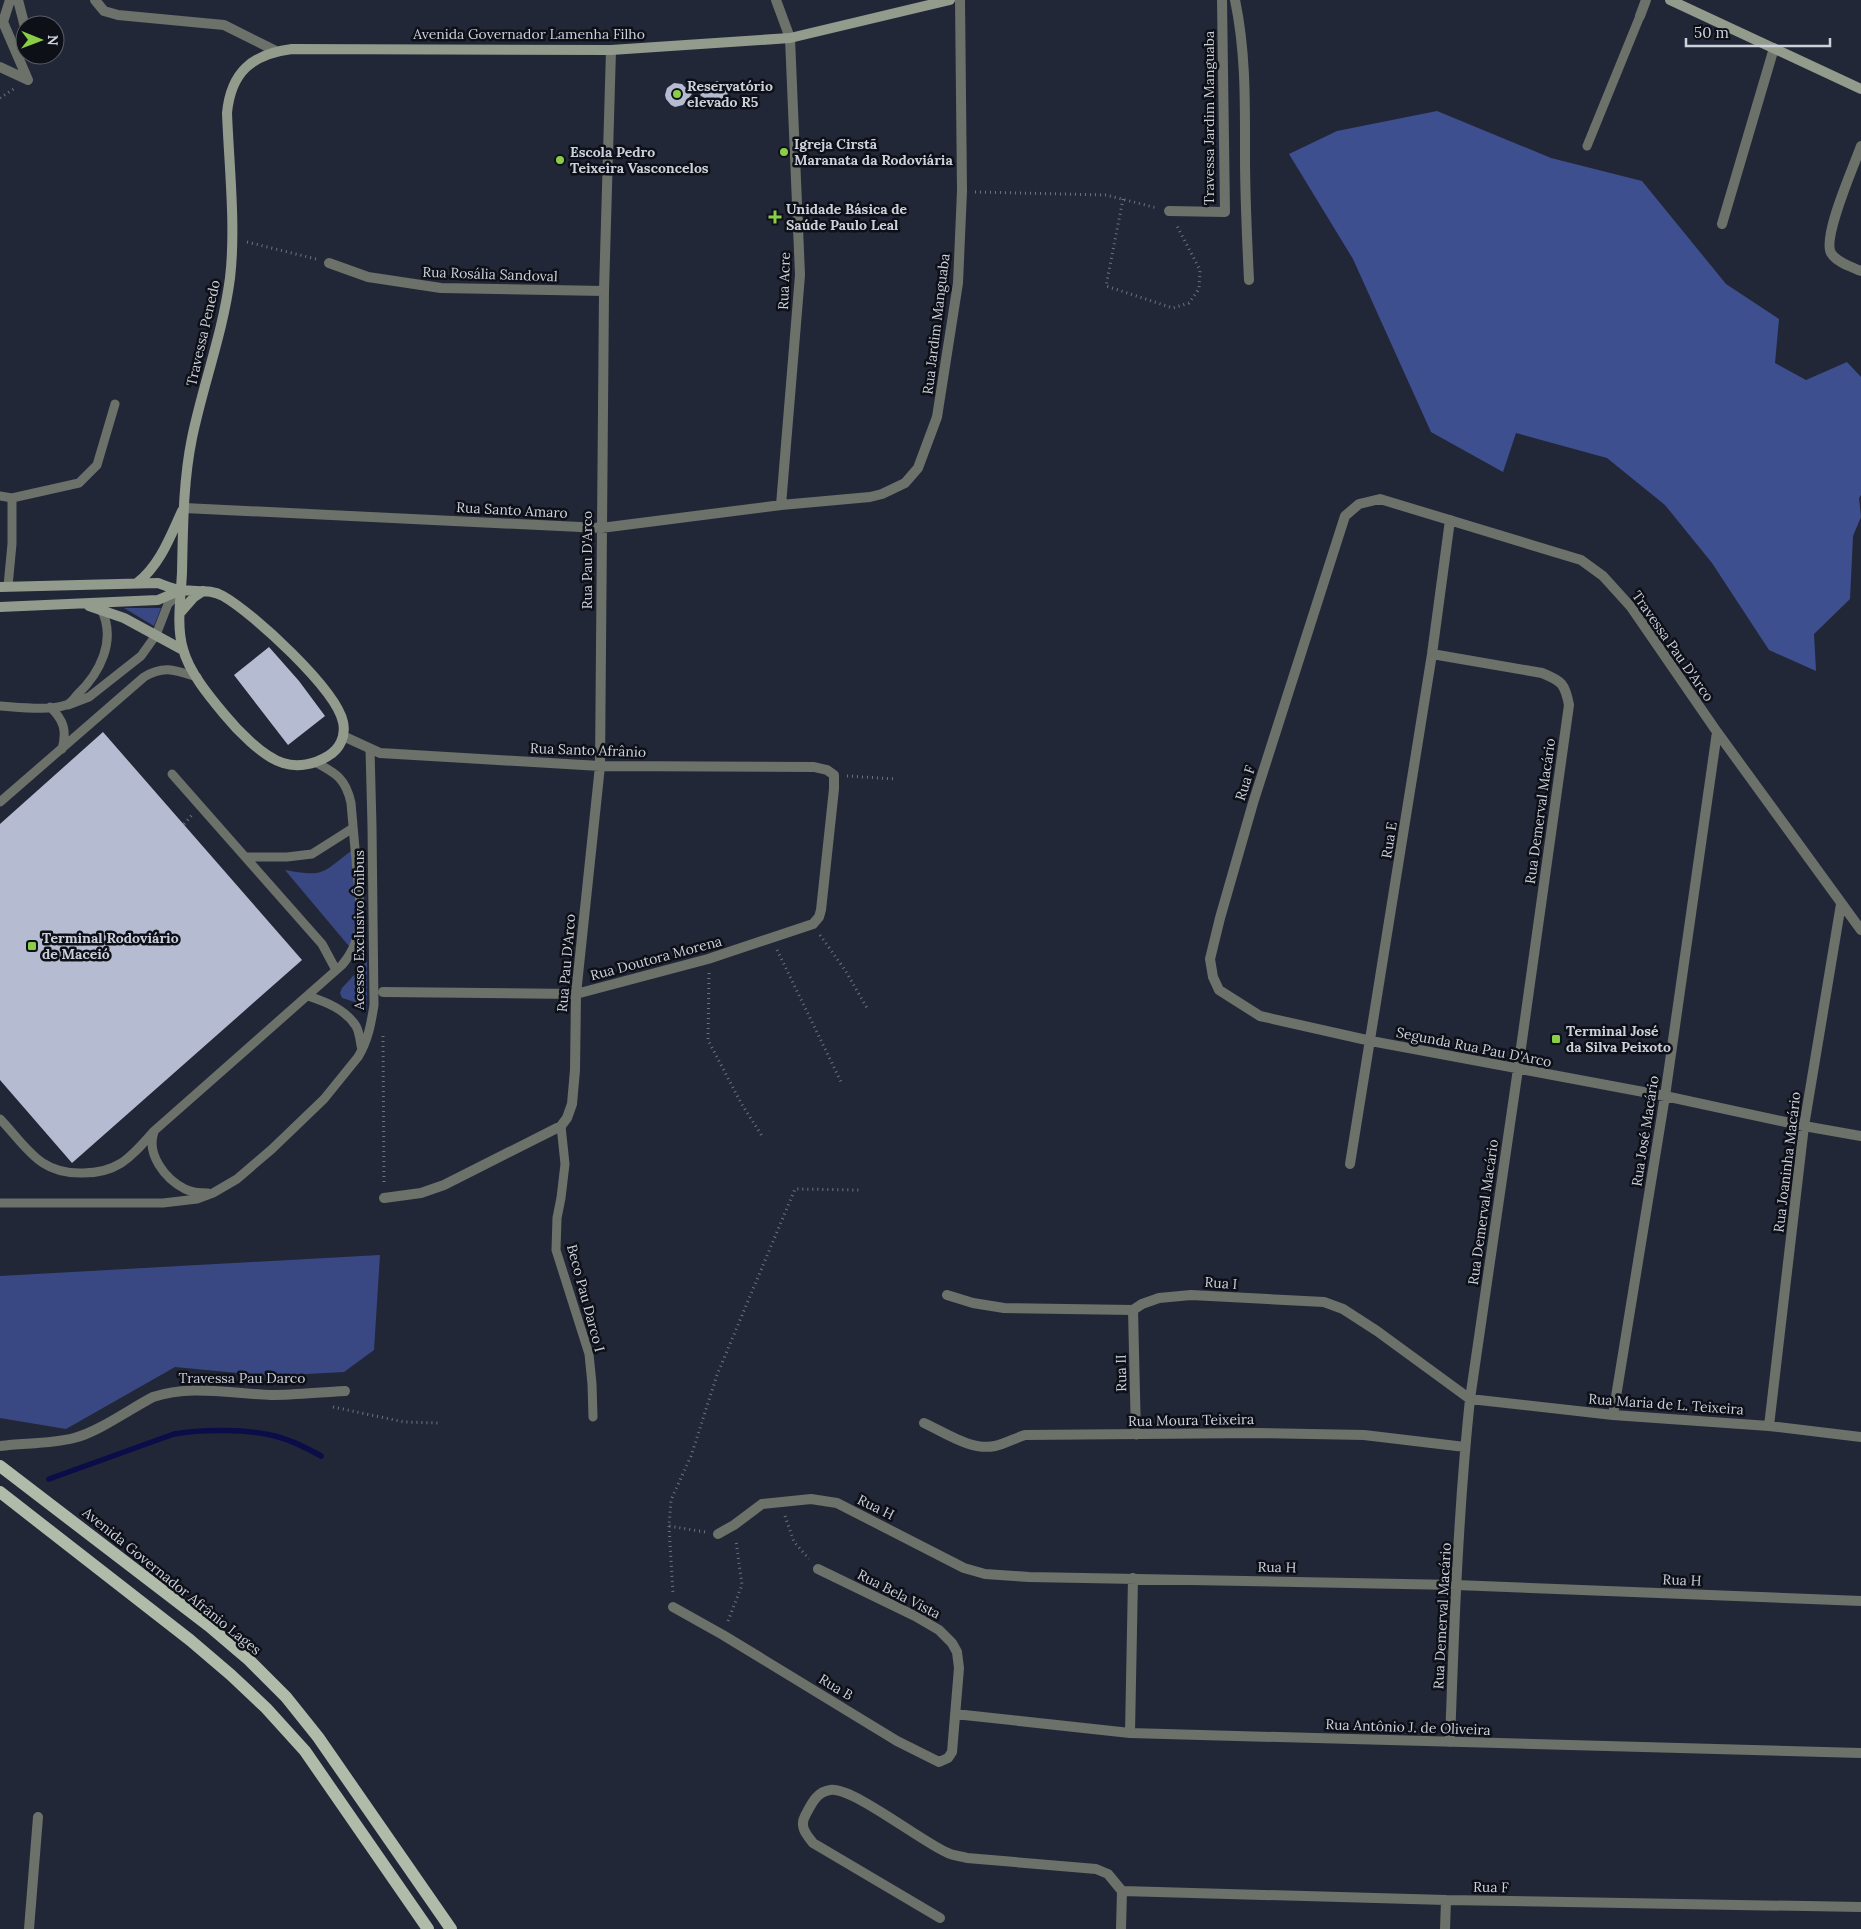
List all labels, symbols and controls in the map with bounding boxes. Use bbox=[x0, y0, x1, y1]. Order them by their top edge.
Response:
north arrow bbox=[15, 15, 65, 65]
scale bar bbox=[1686, 15, 1830, 47]
text: 50 m bbox=[1694, 23, 1729, 42]
street label: Avenida Governador Lamenha Filho bbox=[412, 25, 645, 43]
street label: Travessa Jardim Manguaba bbox=[1200, 31, 1218, 205]
text: N bbox=[44, 35, 62, 46]
place label: Reservatório elevado R5 bbox=[687, 77, 773, 111]
marker: Reservatório elevado R5 bbox=[671, 88, 683, 100]
place label: Igreja Cirstã Maranata da Rodoviária bbox=[794, 135, 953, 169]
place label: Escola Pedro Teixeira Vasconcelos bbox=[570, 143, 709, 177]
marker: Igreja Cirstã Maranata da Rodoviária bbox=[778, 146, 790, 158]
marker: Escola Pedro Teixeira Vasconcelos bbox=[554, 154, 566, 166]
place label: Unidade Básica de Saúde Paulo Leal bbox=[786, 200, 908, 234]
marker: Unidade Básica de Saúde Paulo Leal bbox=[768, 210, 782, 224]
street label: Rua Acre bbox=[774, 251, 794, 310]
street label: Rua Jardim Manguaba bbox=[918, 252, 954, 396]
street label: Rua Rosália Sandoval bbox=[422, 263, 558, 285]
street label: Travessa Penedo bbox=[182, 278, 224, 388]
street label: Rua Santo Amaro bbox=[456, 498, 568, 522]
street label: Rua Pau D'Arco bbox=[578, 511, 596, 609]
street label: Travessa Pau D'Arco bbox=[1628, 587, 1718, 705]
street label: Rua Demerval Macário bbox=[1521, 737, 1559, 885]
street label: Rua Santo Afrânio bbox=[530, 739, 646, 761]
street label: Rua F bbox=[1231, 763, 1259, 803]
street label: Rua E bbox=[1377, 820, 1401, 860]
street label: Acesso Exclusivo Ônibus bbox=[350, 850, 368, 1011]
street label: Rua Pau D'Arco bbox=[553, 913, 579, 1013]
place label: Terminal Rodoviário de Maceió bbox=[42, 929, 179, 963]
street label: Rua Doutora Morena bbox=[588, 932, 724, 984]
marker: Terminal Rodoviário de Maceió bbox=[26, 940, 38, 952]
place label: Terminal José da Silva Peixoto bbox=[1566, 1022, 1671, 1056]
street label: Segunda Rua Pau D'Arco bbox=[1395, 1023, 1553, 1071]
marker: Terminal José da Silva Peixoto bbox=[1550, 1033, 1562, 1045]
street label: Rua José Macário bbox=[1627, 1074, 1663, 1188]
street label: Rua Joaninha Macário bbox=[1769, 1091, 1805, 1233]
street label: Rua Demerval Macário bbox=[1464, 1138, 1502, 1286]
street label: Beco Pau Darco I bbox=[563, 1242, 609, 1354]
street label: Rua I bbox=[1204, 1273, 1238, 1293]
street label: Rua II bbox=[1112, 1354, 1130, 1392]
street label: Travessa Pau Darco bbox=[179, 1369, 305, 1387]
street label: Rua Maria de L. Teixeira bbox=[1588, 1390, 1744, 1418]
street label: Rua Moura Teixeira bbox=[1128, 1410, 1254, 1430]
street label: Rua H bbox=[855, 1490, 898, 1524]
street label: Avenida Governador Afrânio Lages bbox=[78, 1503, 265, 1659]
street label: Rua Demerval Macário bbox=[1429, 1542, 1455, 1690]
street label: Rua H bbox=[1257, 1558, 1297, 1576]
street label: Rua Bela Vista bbox=[854, 1565, 944, 1623]
street label: Rua H bbox=[1662, 1570, 1702, 1590]
street label: Rua B bbox=[816, 1670, 857, 1704]
street label: Rua Antônio J. de Oliveira bbox=[1325, 1715, 1491, 1739]
street label: Rua F bbox=[1473, 1878, 1509, 1896]

